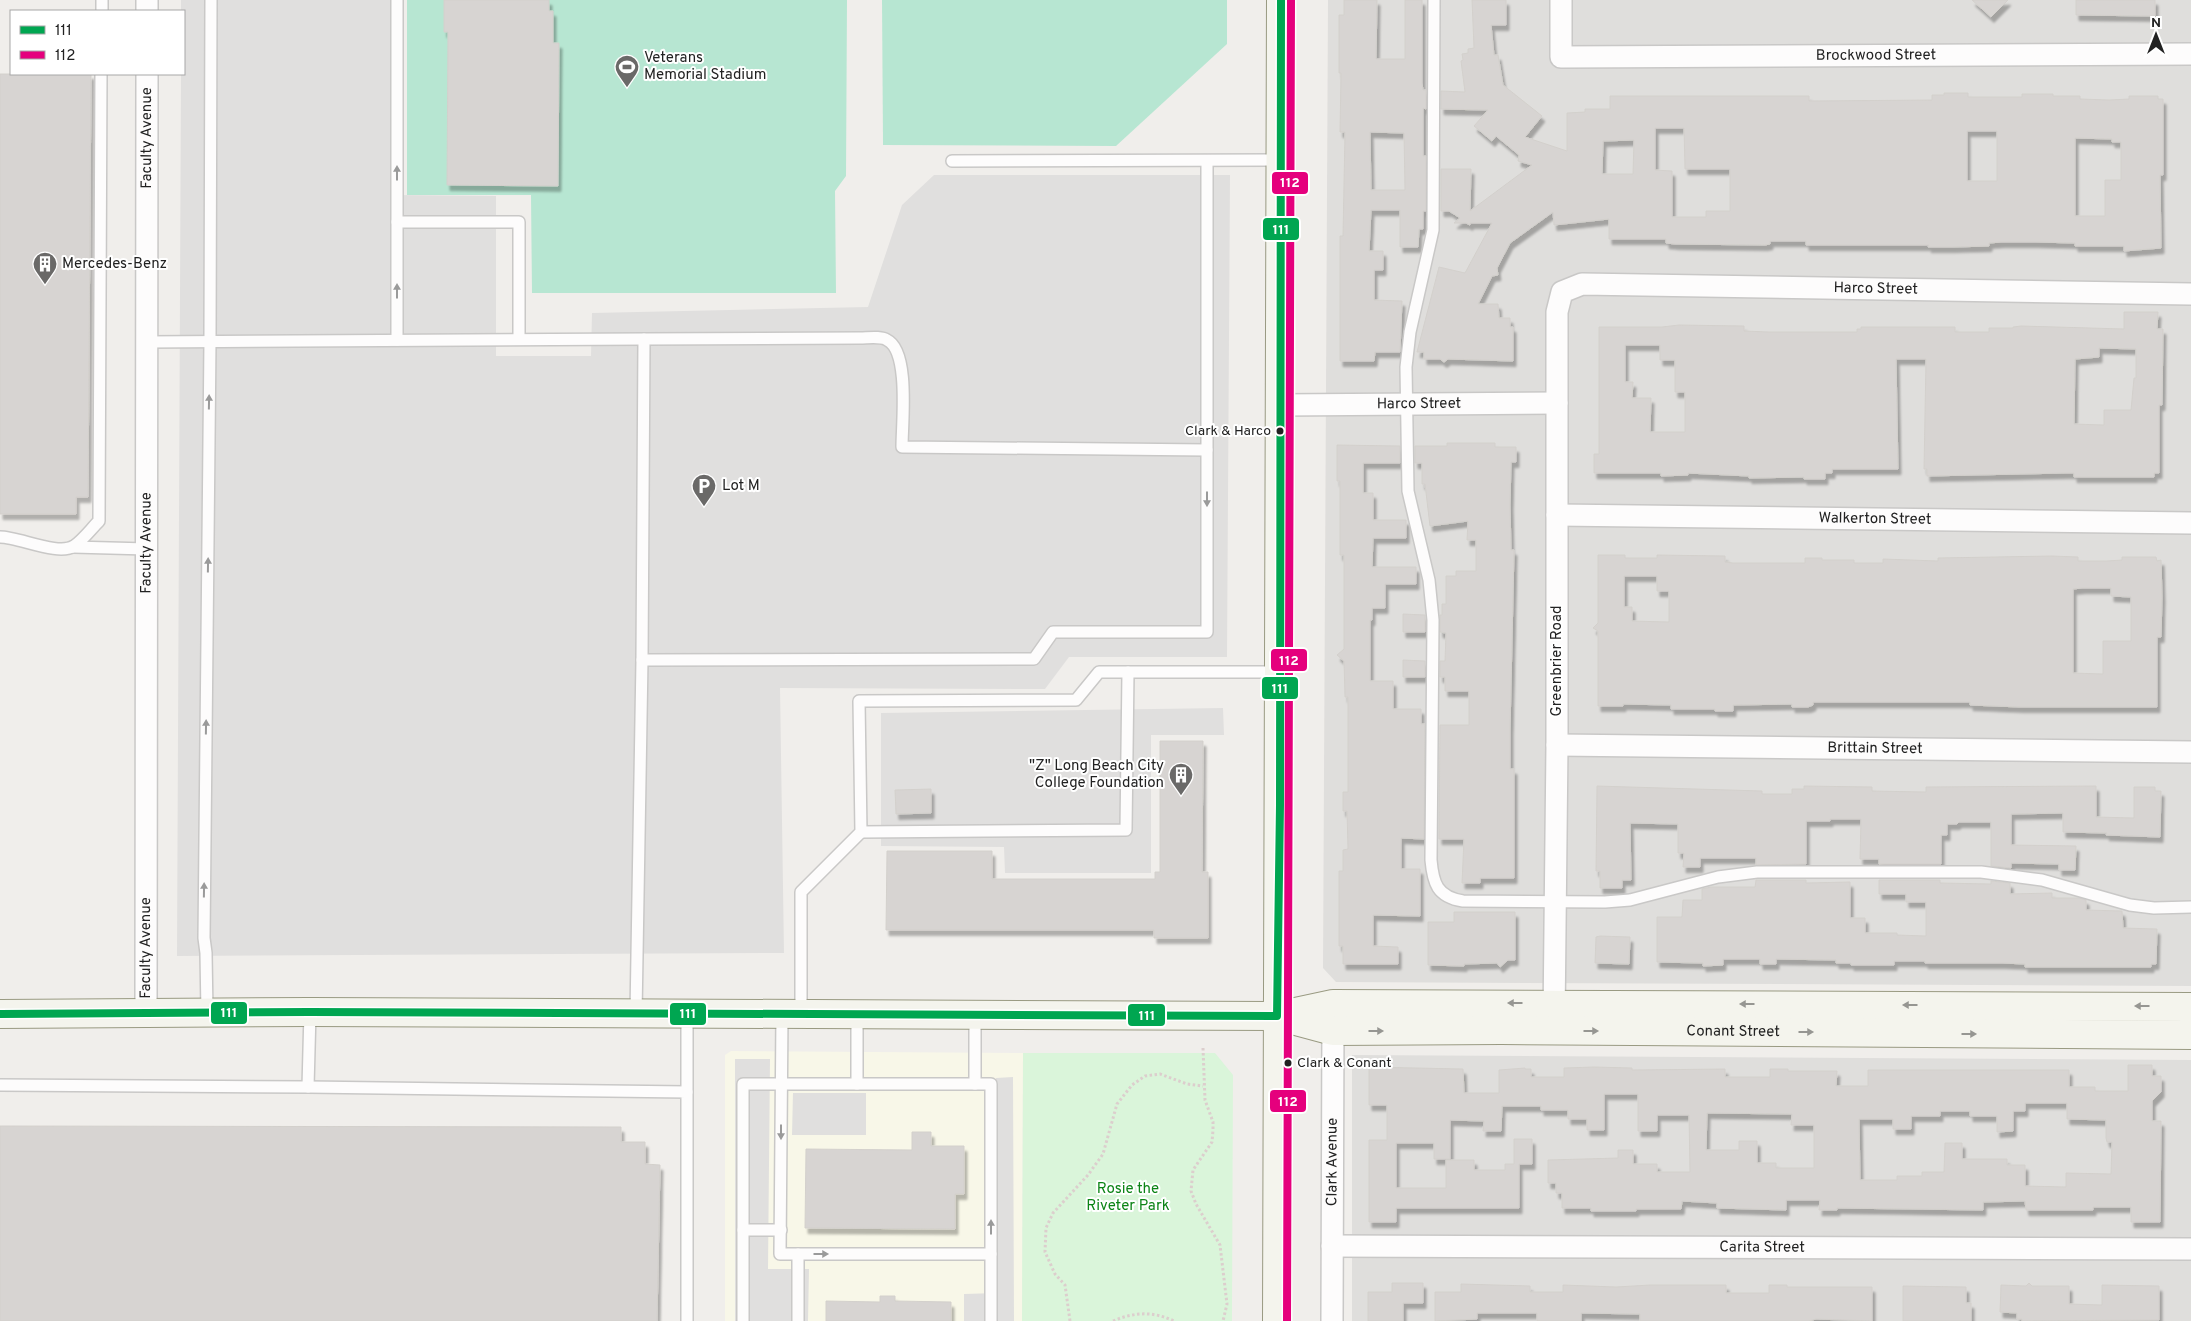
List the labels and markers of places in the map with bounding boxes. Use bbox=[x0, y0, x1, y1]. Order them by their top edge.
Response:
place label: Veterans Memorial Stadium bbox=[644, 49, 766, 85]
sports icon: Veterans Memorial Stadium bbox=[614, 54, 640, 88]
building icon: Mercedes-Benz bbox=[32, 251, 58, 285]
place label: Mercedes-Benz bbox=[62, 255, 167, 274]
place label: Clark & Harco bbox=[1185, 423, 1271, 440]
marker: Clark & Harco bbox=[1275, 426, 1285, 436]
parking icon: Lot M bbox=[691, 473, 717, 507]
place label: Lot M bbox=[722, 477, 760, 496]
place label: "Z" Long Beach City College Foundation bbox=[1029, 757, 1164, 793]
building icon: "Z" Long Beach City College Foundation bbox=[1168, 762, 1194, 796]
place label: Clark & Conant bbox=[1297, 1055, 1391, 1072]
marker: Clark & Conant bbox=[1283, 1058, 1293, 1068]

